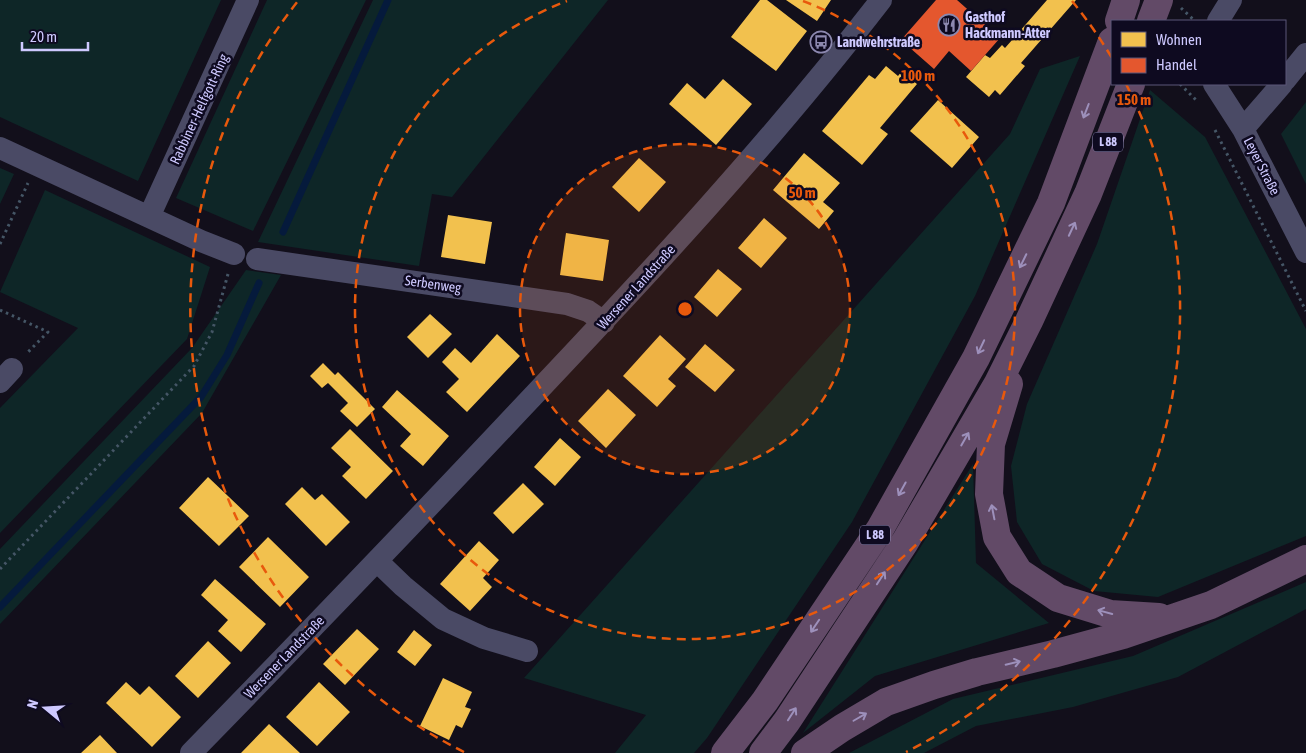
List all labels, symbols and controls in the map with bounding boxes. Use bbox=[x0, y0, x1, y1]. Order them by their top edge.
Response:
place label: Gasthof Hackmann-Atter bbox=[965, 9, 1051, 41]
restaurant icon: Gasthof Hackmann-Atter bbox=[937, 13, 961, 37]
scale bar bbox=[22, 20, 89, 52]
legend bbox=[1111, 20, 1286, 85]
text: 20 m bbox=[30, 28, 57, 45]
bus stop icon: Landwehrstraße bbox=[809, 30, 833, 54]
text: Wohnen bbox=[1156, 31, 1202, 48]
place label: Landwehrstraße bbox=[837, 34, 920, 50]
street label: Rabbiner-Helfgott-Ring bbox=[166, 51, 232, 167]
text: Handel bbox=[1156, 56, 1197, 73]
text: 100 m bbox=[901, 67, 935, 84]
text: 150 m bbox=[1117, 91, 1151, 108]
one-way arrow bbox=[1081, 103, 1090, 118]
road number: L 88 bbox=[1093, 132, 1123, 152]
street label: Leyer Straße bbox=[1241, 134, 1283, 198]
text: 50 m bbox=[789, 184, 816, 201]
one-way arrow bbox=[1067, 222, 1077, 237]
street label: Wersener Landstraße bbox=[594, 241, 678, 333]
one-way arrow bbox=[1017, 253, 1027, 268]
street label: Serbenweg bbox=[404, 272, 462, 296]
centre of rings bbox=[676, 300, 694, 318]
one-way arrow bbox=[976, 339, 985, 354]
one-way arrow bbox=[961, 433, 971, 447]
one-way arrow bbox=[897, 482, 907, 497]
one-way arrow bbox=[987, 504, 997, 520]
road number: L 88 bbox=[860, 526, 890, 544]
one-way arrow bbox=[876, 571, 886, 585]
one-way arrow bbox=[1097, 607, 1113, 616]
street label: Wersener Landstraße bbox=[241, 612, 327, 702]
one-way arrow bbox=[810, 619, 820, 633]
one-way arrow bbox=[1004, 658, 1020, 667]
north arrow bbox=[20, 683, 70, 733]
text: N bbox=[24, 698, 42, 710]
one-way arrow bbox=[787, 707, 797, 721]
one-way arrow bbox=[853, 712, 867, 722]

